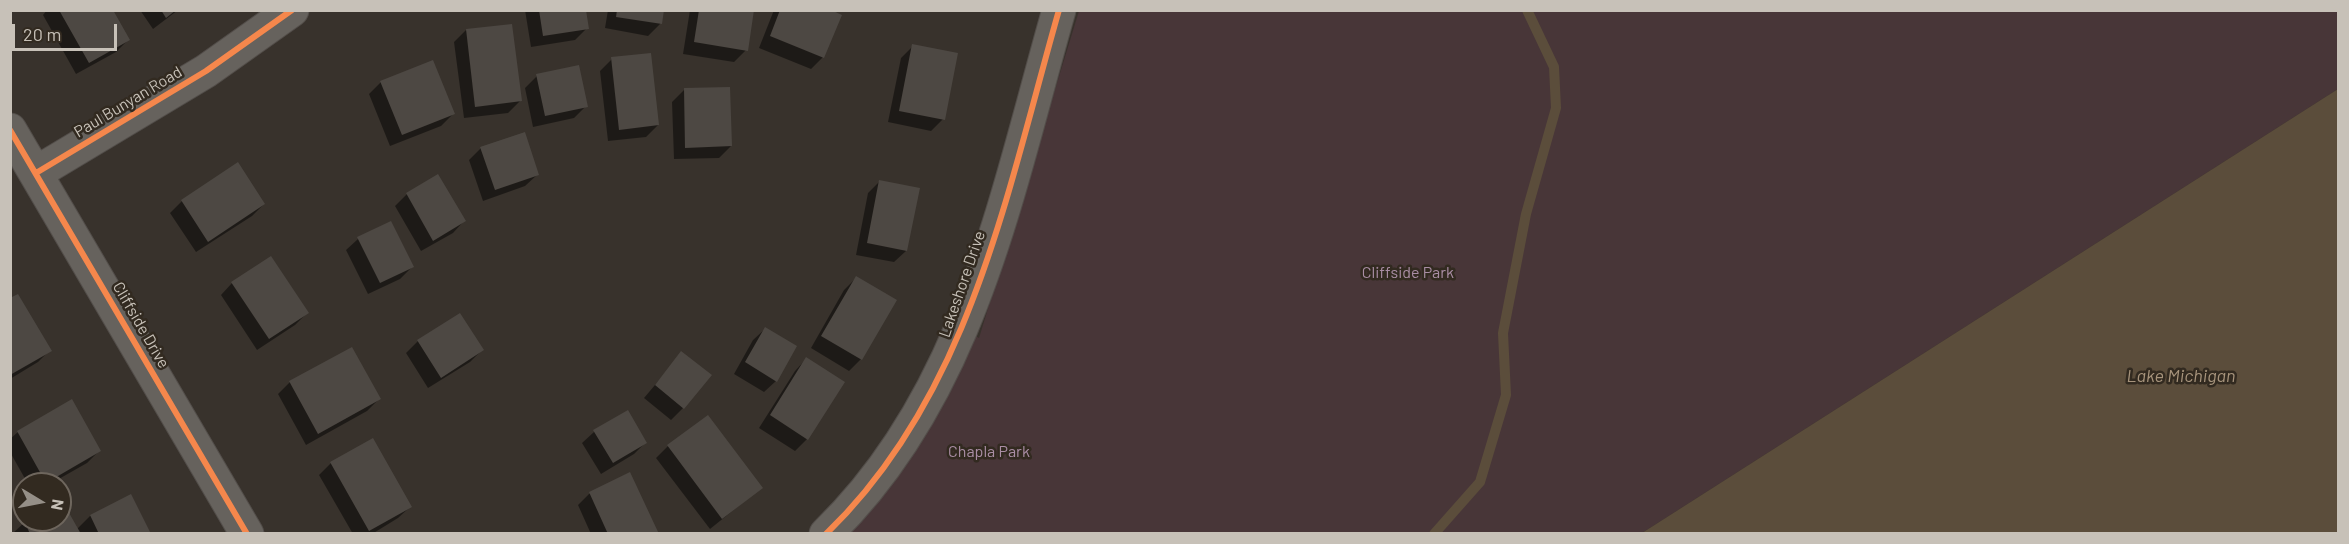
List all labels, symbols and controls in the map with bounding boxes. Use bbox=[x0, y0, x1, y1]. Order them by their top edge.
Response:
scale bar bbox=[15, 12, 120, 50]
text: 20 m bbox=[23, 23, 61, 45]
street label: Paul Bunyan Road bbox=[71, 62, 185, 142]
street label: Lakeshore Drive bbox=[935, 228, 989, 340]
park label: Cliffside Park bbox=[1362, 263, 1454, 283]
street label: Cliffside Drive bbox=[109, 278, 173, 372]
water label: Lake Michigan bbox=[2127, 365, 2235, 387]
park label: Chapla Park bbox=[948, 442, 1030, 462]
north arrow bbox=[12, 472, 72, 532]
text: N bbox=[48, 498, 69, 512]

